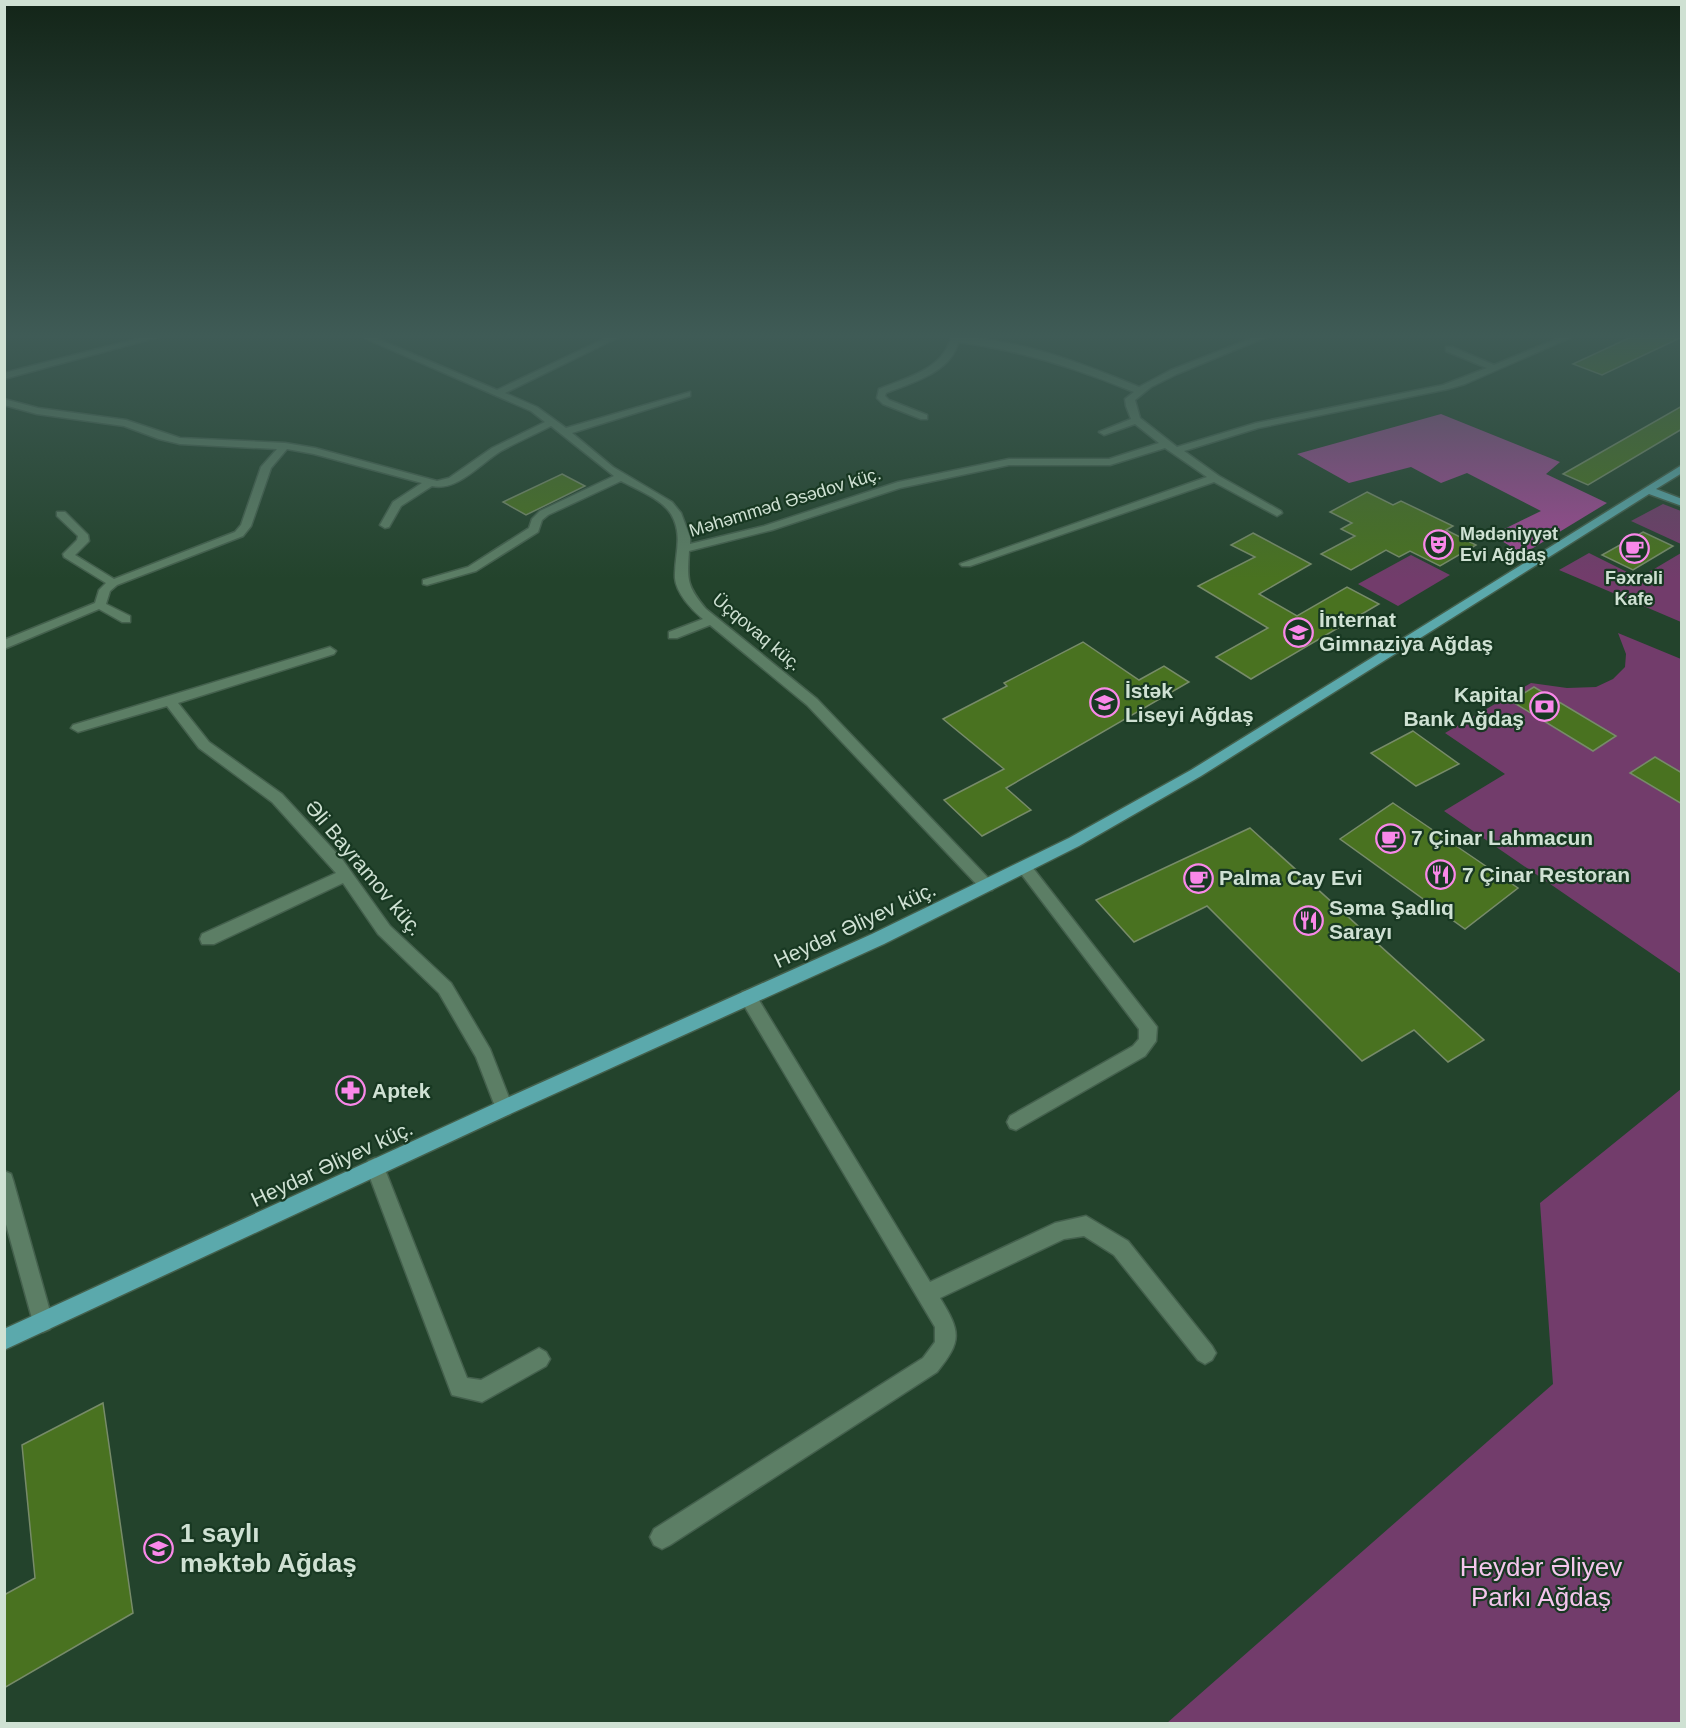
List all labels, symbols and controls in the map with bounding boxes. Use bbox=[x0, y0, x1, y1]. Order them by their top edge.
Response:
street label: Məhəmməd Əsədov küç. bbox=[687, 463, 883, 541]
place label: Mədəniyyət Evi Ağdaş bbox=[1460, 524, 1558, 565]
theatre icon: Mədəniyyət Evi Ağdaş bbox=[1423, 528, 1455, 560]
cafe icon: Fəxrəli Kafe bbox=[1618, 533, 1650, 565]
place label: Fəxrəli Kafe bbox=[1605, 568, 1663, 609]
street label: Üçqovaq küç. bbox=[709, 589, 805, 675]
place label: İnternat Gimnaziya Ağdaş bbox=[1319, 608, 1493, 655]
school or university icon: İnternat Gimnaziya Ağdaş bbox=[1282, 616, 1314, 648]
place label: İstək Liseyi Ağdaş bbox=[1125, 679, 1254, 726]
place label: Kapital Bank Ağdaş bbox=[1403, 683, 1524, 730]
school or university icon: İstək Liseyi Ağdaş bbox=[1088, 687, 1120, 719]
bank icon: Kapital Bank Ağdaş bbox=[1529, 691, 1561, 723]
street label: Əli Bayramov küç. bbox=[301, 795, 428, 940]
cafe icon: 7 Çinar Lahmacun bbox=[1374, 822, 1406, 854]
place label: 7 Çinar Lahmacun bbox=[1411, 826, 1593, 849]
restaurant icon: 7 Çinar Restoran bbox=[1425, 859, 1457, 891]
cafe icon: Palma Cay Evi bbox=[1182, 862, 1214, 894]
place label: 7 Çinar Restoran bbox=[1462, 863, 1630, 886]
place label: Palma Cay Evi bbox=[1219, 866, 1363, 889]
street label: Heydər Əliyev küç. bbox=[770, 877, 939, 972]
place label: Səma Şadlıq Sarayı bbox=[1329, 896, 1454, 943]
restaurant icon: Səma Şadlıq Sarayı bbox=[1292, 904, 1324, 936]
pharmacy icon: Aptek bbox=[335, 1075, 367, 1107]
place label: Aptek bbox=[372, 1079, 431, 1102]
street label: Heydər Əliyev küç. bbox=[247, 1116, 416, 1211]
place label: 1 saylı məktəb Ağdaş bbox=[180, 1518, 357, 1578]
school or university icon: 1 saylı məktəb Ağdaş bbox=[143, 1532, 175, 1564]
park label: Heydər Əliyev Parkı Ağdaş bbox=[1460, 1552, 1622, 1612]

